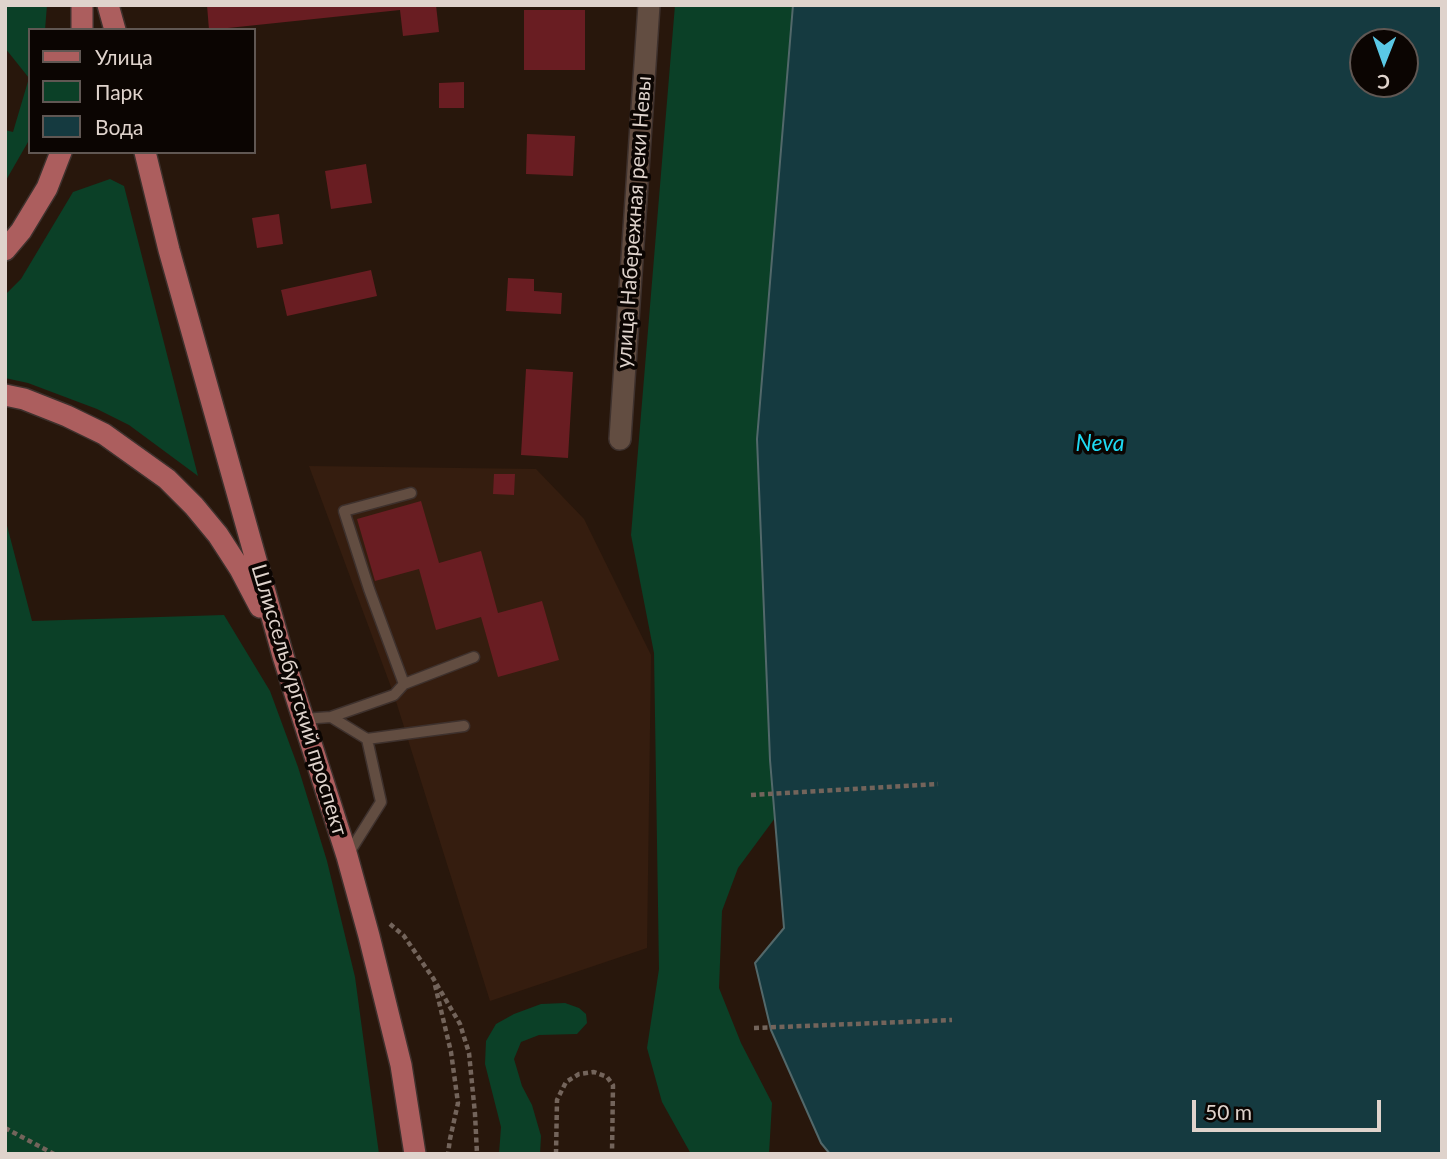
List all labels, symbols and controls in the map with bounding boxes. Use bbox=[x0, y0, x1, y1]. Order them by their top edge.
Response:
legend bbox=[28, 28, 256, 154]
north arrow bbox=[1349, 28, 1419, 98]
text: Улица bbox=[95, 44, 153, 69]
text: С bbox=[1377, 71, 1390, 94]
street label: улица Набережная реки Невы bbox=[611, 75, 657, 369]
text: Парк bbox=[95, 79, 143, 104]
text: Вода bbox=[95, 114, 143, 139]
water label: Neva bbox=[1075, 430, 1125, 458]
street label: Шлиссельбургский проспект bbox=[246, 561, 352, 839]
scale bar bbox=[1195, 1086, 1384, 1130]
text: 50 m bbox=[1205, 1099, 1252, 1124]

